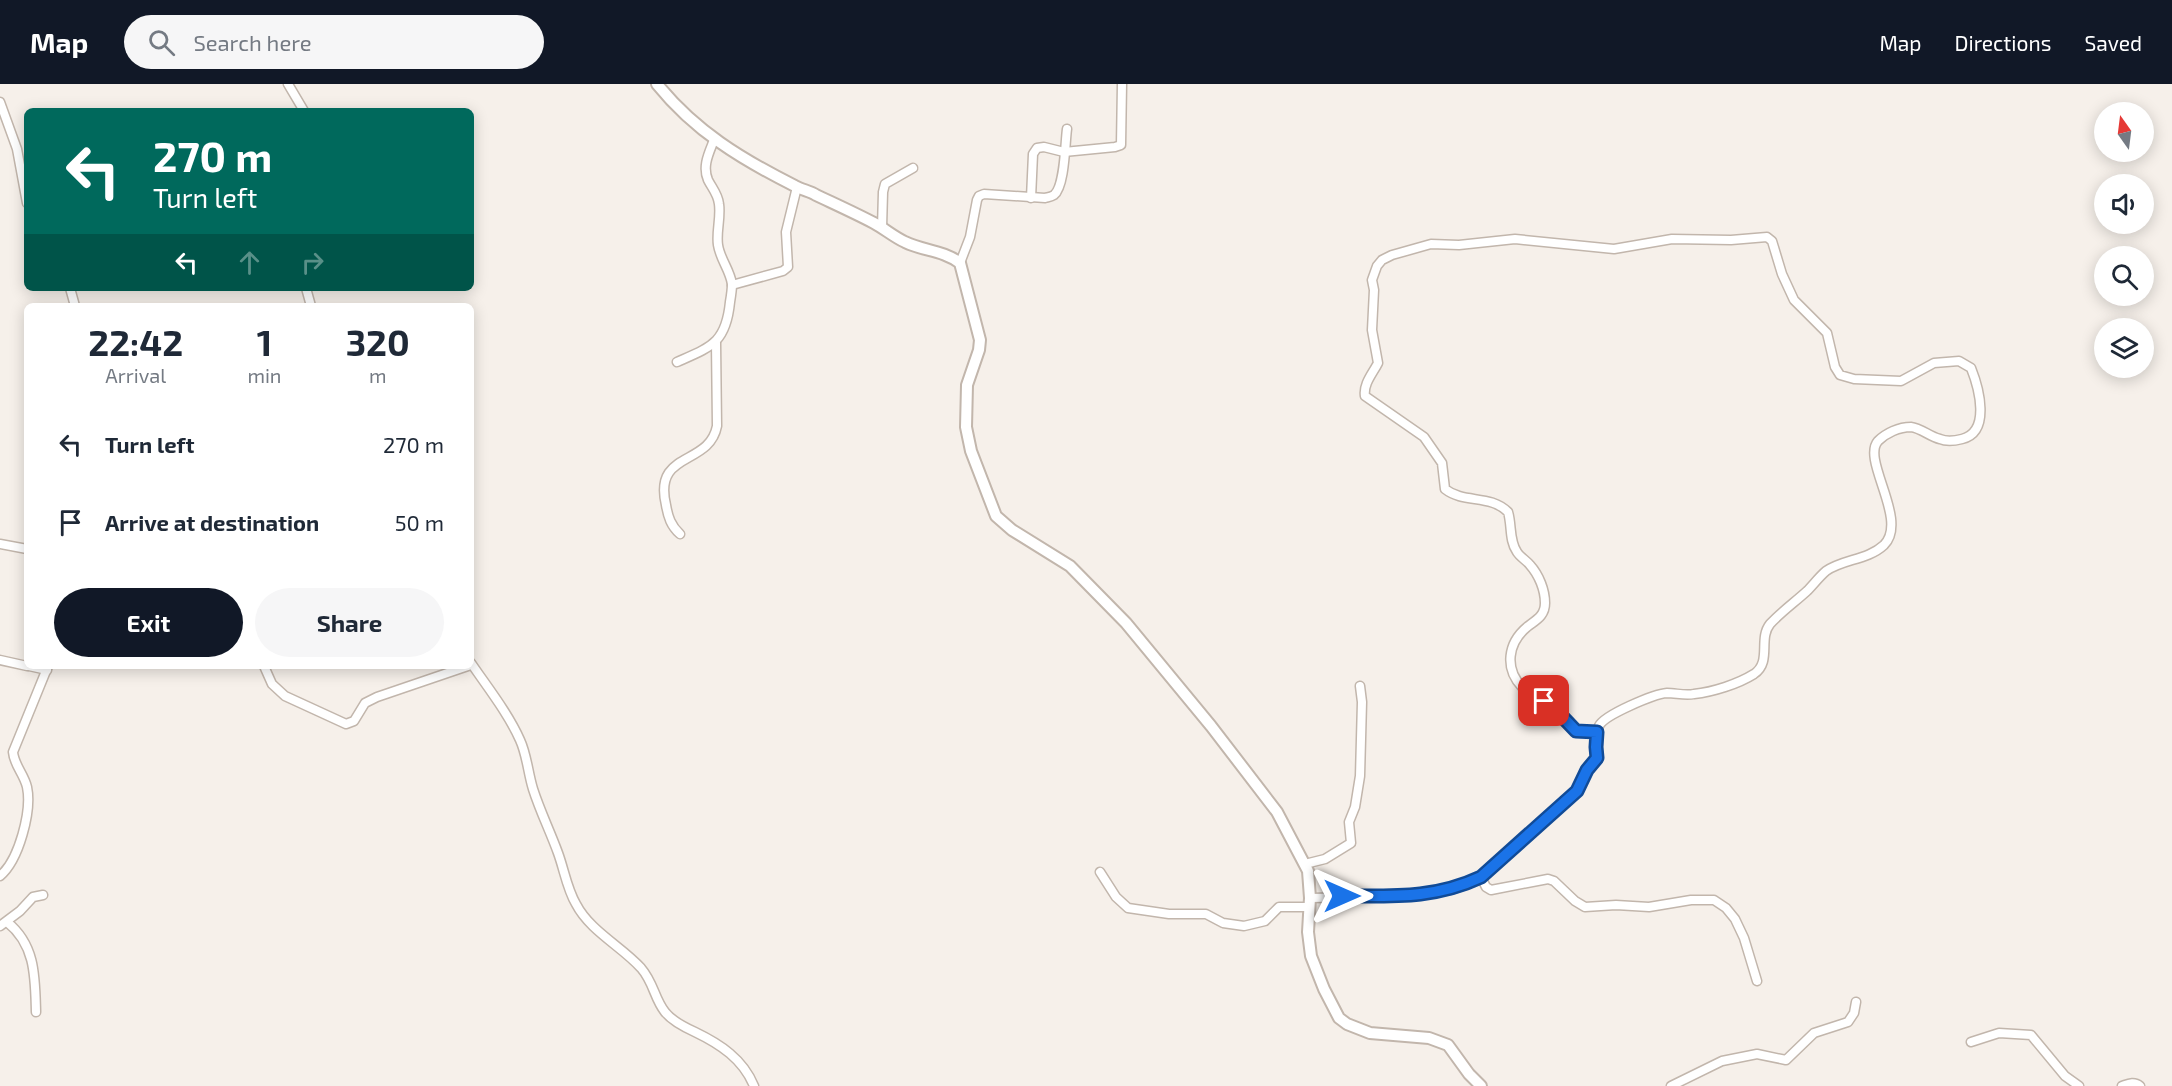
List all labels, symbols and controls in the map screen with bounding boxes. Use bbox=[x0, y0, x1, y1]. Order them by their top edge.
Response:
search box bbox=[124, 15, 544, 69]
text: Map bbox=[30, 25, 88, 59]
icon: search bbox=[145, 26, 178, 59]
text: Search here bbox=[193, 29, 312, 55]
text: Map bbox=[1879, 30, 1922, 55]
text: Directions bbox=[1955, 30, 2051, 55]
text: Saved bbox=[2084, 30, 2142, 55]
north arrow bbox=[2094, 102, 2154, 162]
map controls bbox=[2094, 102, 2154, 378]
text: 270 m bbox=[153, 130, 272, 180]
icon: left bbox=[54, 132, 132, 210]
button: sound bbox=[2094, 174, 2154, 234]
text: Turn left bbox=[153, 181, 257, 213]
icon: left bbox=[170, 246, 203, 279]
icon: ahead bbox=[233, 246, 266, 279]
icon: right bbox=[296, 246, 329, 279]
button: search bbox=[2094, 246, 2154, 306]
button: layers bbox=[2094, 318, 2154, 378]
text: 22:42 bbox=[88, 320, 183, 363]
text: 1 bbox=[257, 320, 272, 363]
text: 320 bbox=[346, 320, 410, 363]
text: Arrival bbox=[105, 363, 166, 387]
text: min bbox=[247, 363, 281, 387]
text: m bbox=[369, 363, 386, 387]
icon: left bbox=[54, 428, 87, 461]
text: Turn left bbox=[105, 431, 194, 457]
text: 270 m bbox=[383, 431, 444, 457]
icon: arrive bbox=[54, 506, 87, 539]
text: Arrive at destination bbox=[105, 509, 319, 535]
text: 50 m bbox=[395, 509, 444, 535]
button: Exit bbox=[54, 588, 243, 657]
button: Share bbox=[255, 588, 444, 657]
pin bbox=[1518, 675, 1569, 726]
icon: arrive bbox=[1527, 684, 1560, 717]
position arrow bbox=[1310, 864, 1374, 928]

